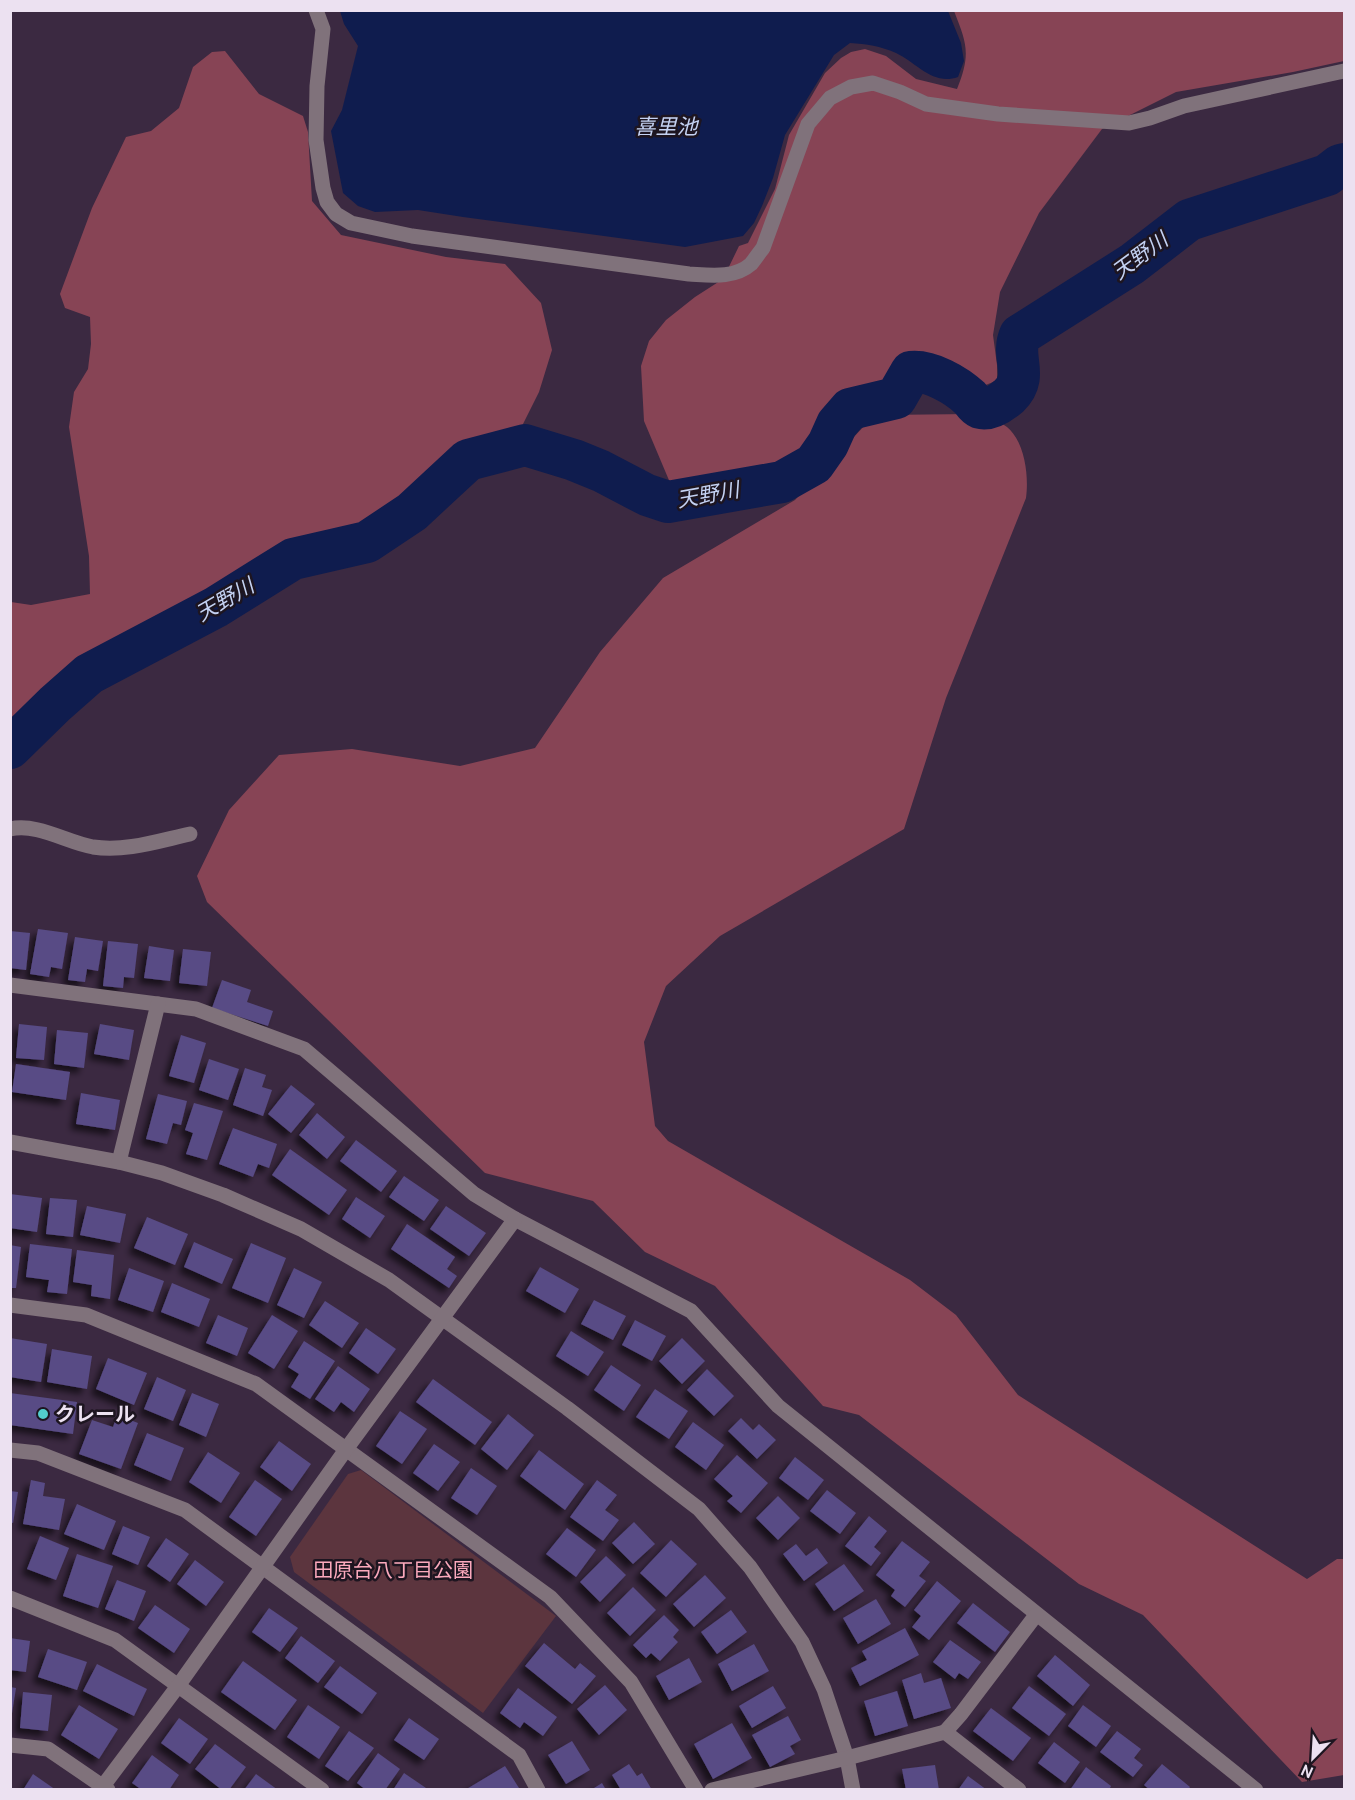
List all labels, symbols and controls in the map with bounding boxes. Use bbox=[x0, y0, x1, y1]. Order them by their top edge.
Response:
water label: 喜里池 bbox=[635, 114, 699, 139]
water label: 天野川 bbox=[1107, 226, 1174, 284]
water label: 天野川 bbox=[675, 476, 743, 512]
water label: 天野川 bbox=[191, 572, 260, 626]
place label: クレール bbox=[55, 1402, 135, 1426]
marker: クレール bbox=[36, 1407, 50, 1421]
park label: 田原台八丁目公園 bbox=[313, 1558, 473, 1582]
north arrow bbox=[1283, 1728, 1343, 1788]
text: N bbox=[1298, 1760, 1316, 1782]

